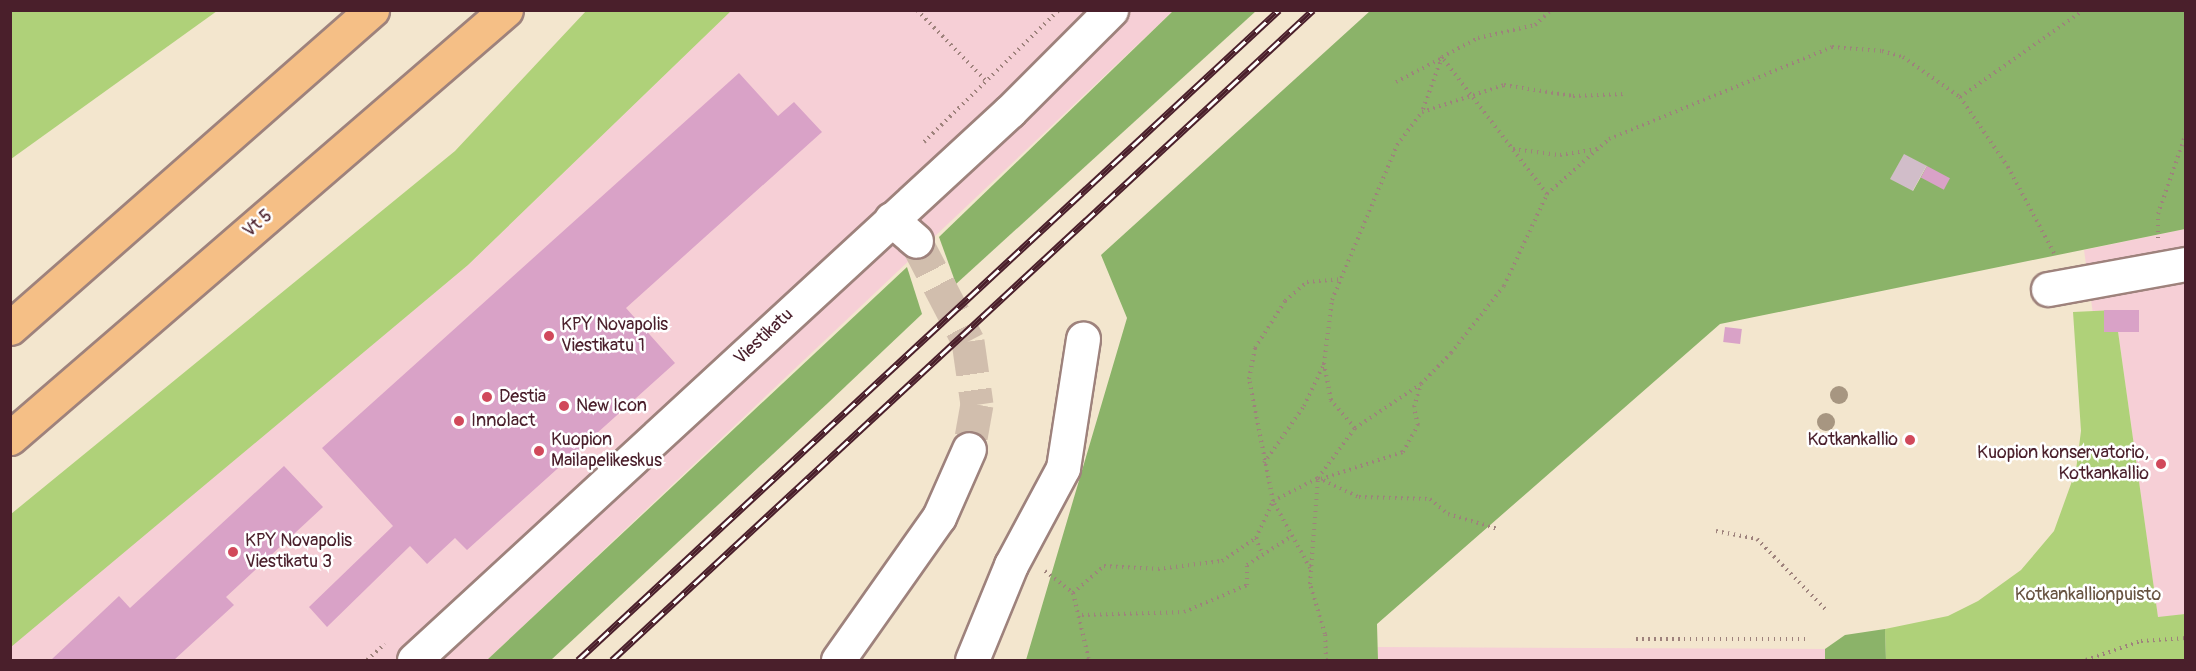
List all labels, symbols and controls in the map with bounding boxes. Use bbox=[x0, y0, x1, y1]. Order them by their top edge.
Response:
street label: Vt 5 bbox=[239, 205, 277, 243]
street label: Viestikatu bbox=[730, 304, 798, 370]
place label: KPY Novapolis Viestikatu 1 bbox=[561, 315, 668, 358]
marker: KPY Novapolis Viestikatu 1 bbox=[542, 329, 556, 343]
place label: Destia bbox=[499, 386, 546, 408]
marker: Destia bbox=[480, 390, 494, 404]
place label: New Icon bbox=[576, 395, 647, 417]
marker: New Icon bbox=[557, 399, 571, 413]
place label: Innolact bbox=[471, 410, 536, 432]
marker: Innolact bbox=[452, 414, 466, 428]
place label: Kotkankallio bbox=[1807, 429, 1898, 451]
place label: Kuopion Mailapelikeskus bbox=[551, 430, 662, 472]
marker: Kotkankallio bbox=[1903, 433, 1917, 447]
place label: Kuopion konservatorio, Kotkankallio bbox=[1977, 443, 2149, 486]
marker: Kuopion Mailapelikeskus bbox=[532, 444, 546, 458]
marker: Kuopion konservatorio, Kotkankallio bbox=[2154, 457, 2168, 471]
place label: KPY Novapolis Viestikatu 3 bbox=[245, 531, 352, 574]
marker: KPY Novapolis Viestikatu 3 bbox=[226, 545, 240, 559]
park label: Kotkankallionpuisto bbox=[2015, 584, 2161, 606]

